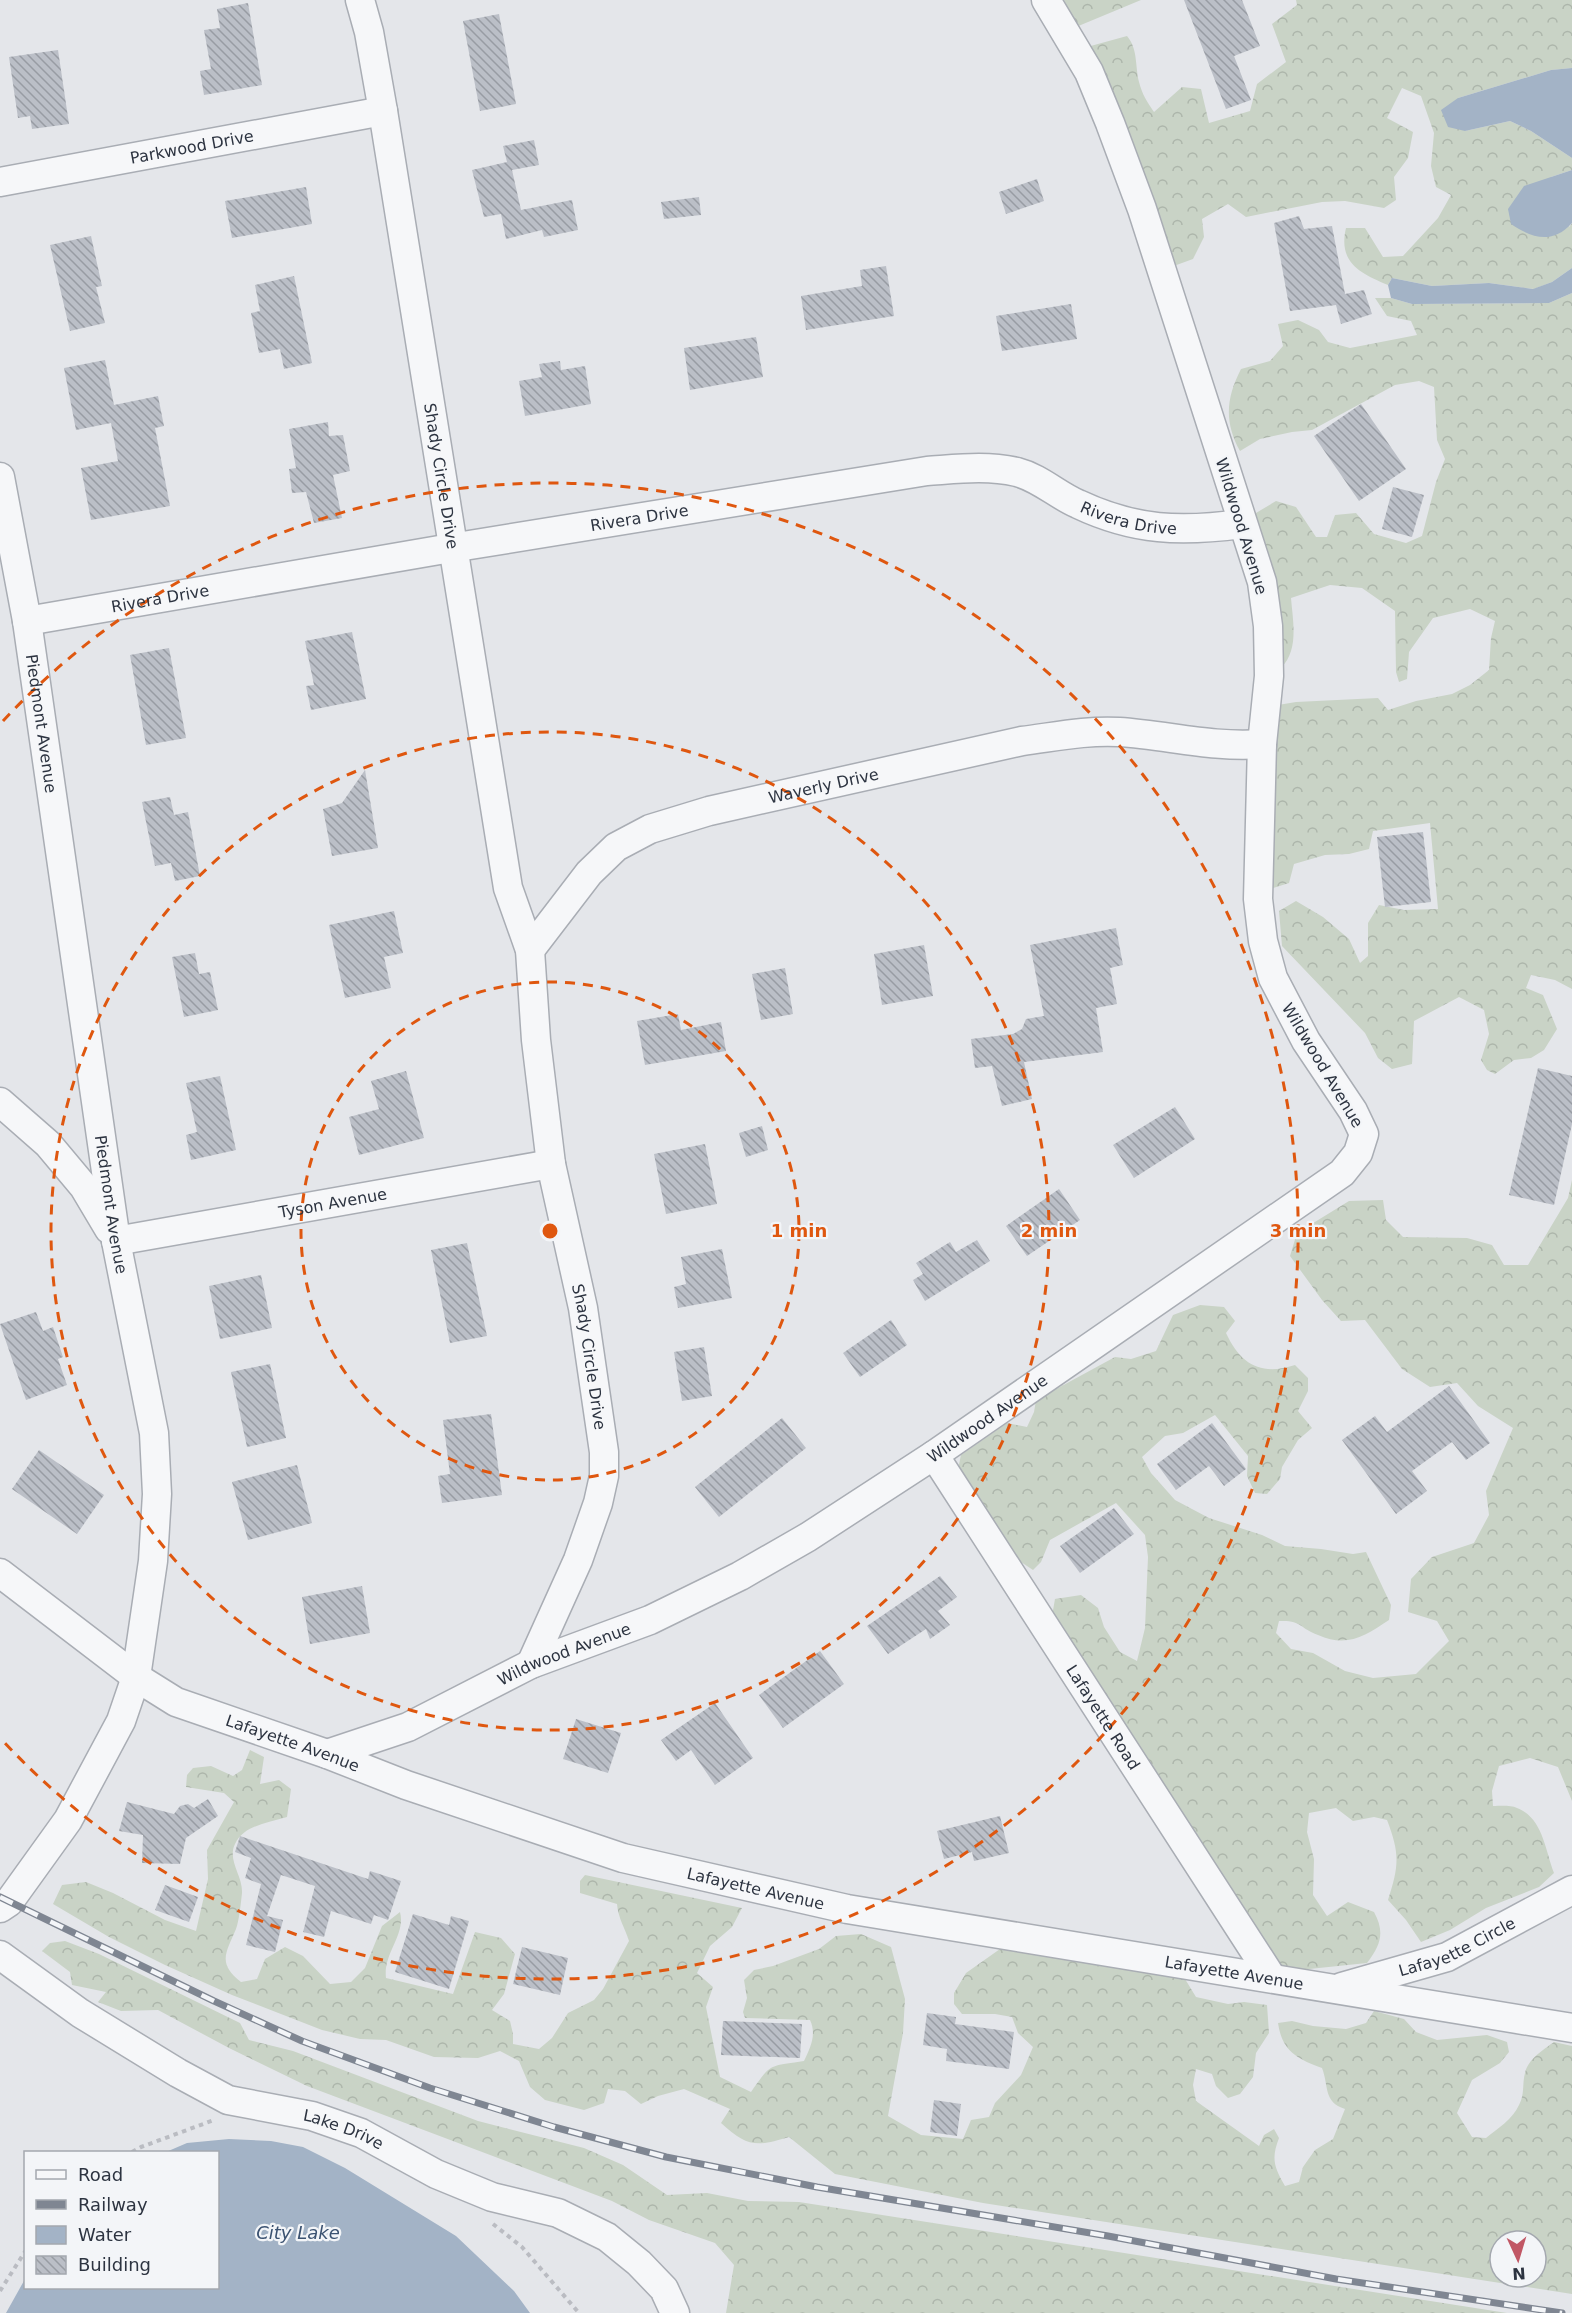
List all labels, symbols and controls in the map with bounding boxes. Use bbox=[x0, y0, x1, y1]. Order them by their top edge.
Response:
street label: Parkwood Drive bbox=[129, 126, 255, 168]
street label: Shady Circle Drive bbox=[420, 402, 462, 550]
street label: Wildwood Avenue bbox=[1212, 456, 1271, 597]
street label: Rivera Drive bbox=[1077, 497, 1177, 538]
street label: Rivera Drive bbox=[589, 501, 690, 535]
street label: Rivera Drive bbox=[110, 581, 211, 616]
street label: Piedmont Avenue bbox=[22, 653, 61, 794]
street label: Waverly Drive bbox=[767, 764, 880, 807]
street label: Wildwood Avenue bbox=[1278, 1000, 1367, 1131]
street label: Piedmont Avenue bbox=[91, 1134, 131, 1276]
street label: Tyson Avenue bbox=[276, 1184, 388, 1222]
text: 1 min bbox=[771, 1220, 827, 1241]
text: 2 min bbox=[1021, 1220, 1077, 1241]
text: 3 min bbox=[1270, 1220, 1326, 1241]
centre of rings bbox=[540, 1221, 560, 1241]
street label: Shady Circle Drive bbox=[568, 1282, 610, 1431]
street label: Wildwood Avenue bbox=[924, 1370, 1051, 1467]
street label: Wildwood Avenue bbox=[494, 1619, 633, 1690]
street label: Lafayette Road bbox=[1062, 1661, 1144, 1773]
street label: Lafayette Avenue bbox=[223, 1711, 362, 1776]
street label: Lafayette Avenue bbox=[685, 1864, 826, 1914]
street label: Lafayette Circle bbox=[1396, 1913, 1519, 1980]
street label: Lafayette Avenue bbox=[1163, 1952, 1305, 1994]
street label: Lake Drive bbox=[302, 2106, 387, 2154]
legend bbox=[24, 2151, 219, 2289]
text: Road bbox=[78, 2164, 123, 2185]
text: Railway bbox=[78, 2194, 148, 2215]
water label: City Lake bbox=[256, 2222, 340, 2243]
text: Water bbox=[78, 2224, 132, 2245]
north arrow bbox=[1488, 2229, 1548, 2289]
text: Building bbox=[78, 2254, 151, 2275]
text: N bbox=[1512, 2264, 1526, 2283]

